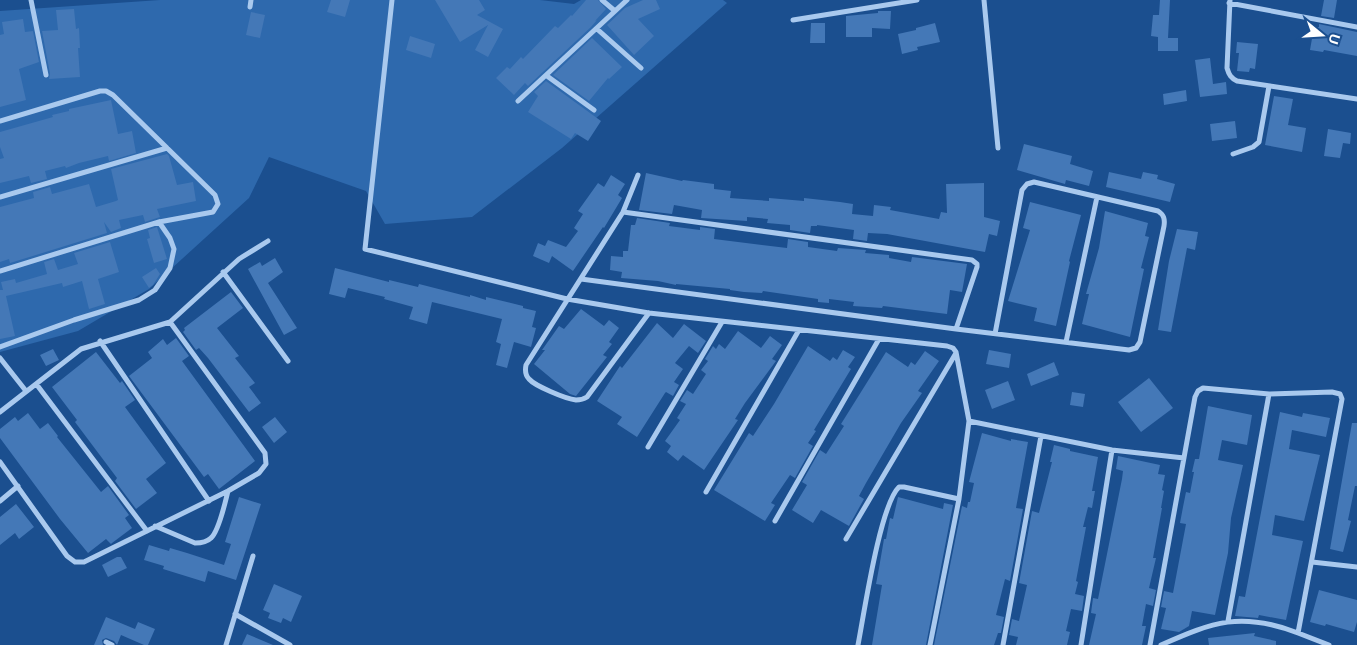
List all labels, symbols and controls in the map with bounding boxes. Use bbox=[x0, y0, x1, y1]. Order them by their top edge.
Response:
north arrow bbox=[1297, 10, 1347, 60]
text: U bbox=[1325, 32, 1344, 46]

